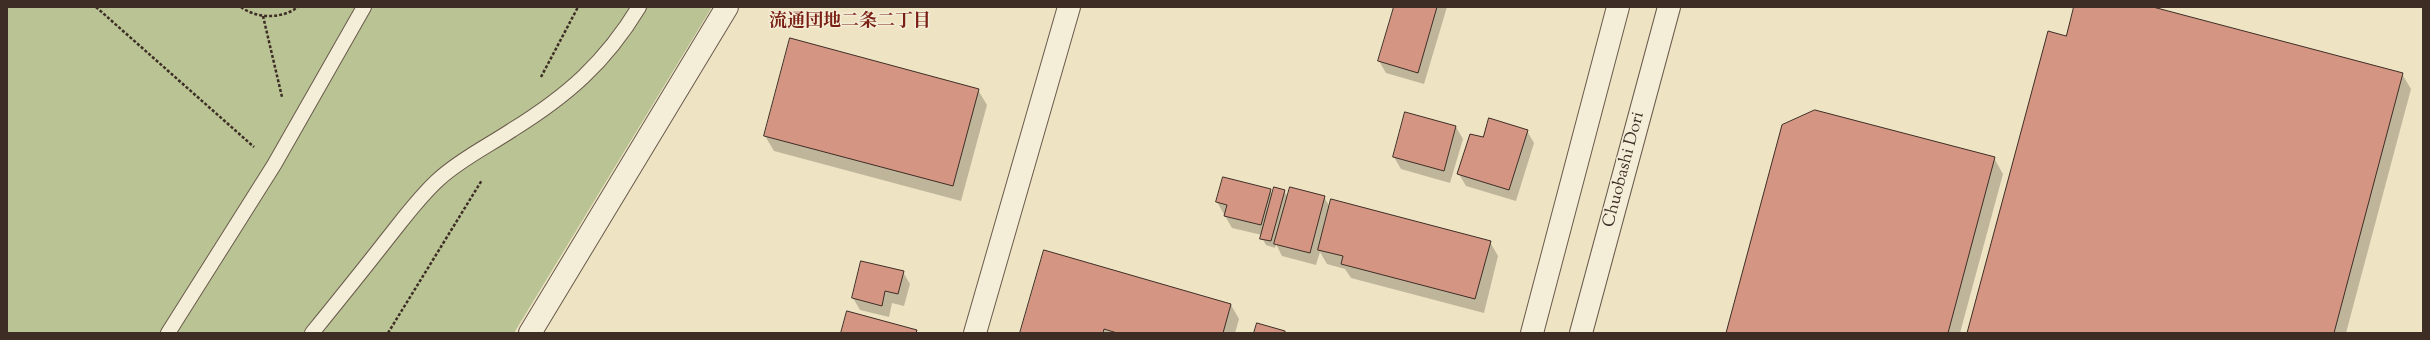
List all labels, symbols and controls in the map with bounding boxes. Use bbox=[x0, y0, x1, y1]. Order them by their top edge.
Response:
district label: 流通団地二条二丁目 bbox=[769, 12, 931, 34]
street label: Chuobashi Dori bbox=[1600, 110, 1650, 230]

